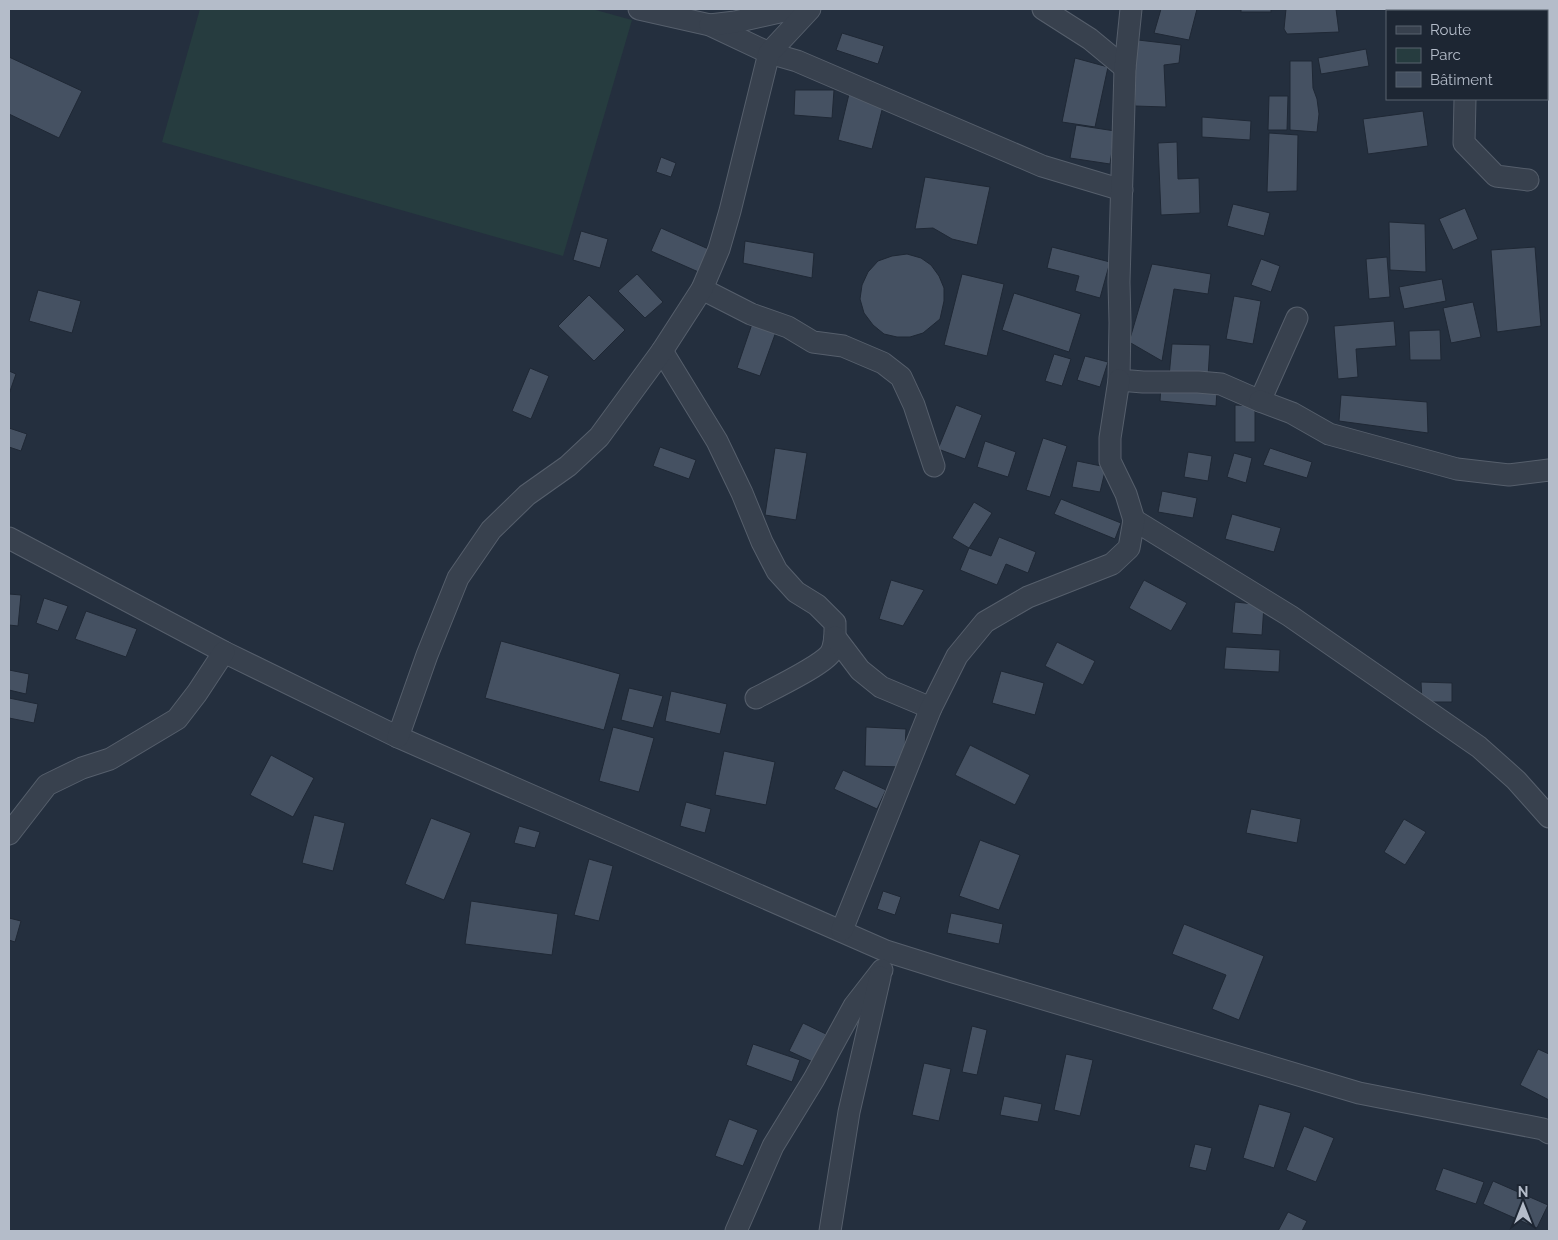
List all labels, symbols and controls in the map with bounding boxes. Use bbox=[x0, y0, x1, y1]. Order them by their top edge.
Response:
legend bbox=[1386, 10, 1548, 100]
text: Route bbox=[1430, 21, 1471, 39]
text: Parc bbox=[1430, 46, 1461, 64]
text: Bâtiment bbox=[1430, 71, 1493, 89]
north arrow bbox=[1498, 1180, 1548, 1230]
text: N bbox=[1518, 1184, 1528, 1200]

